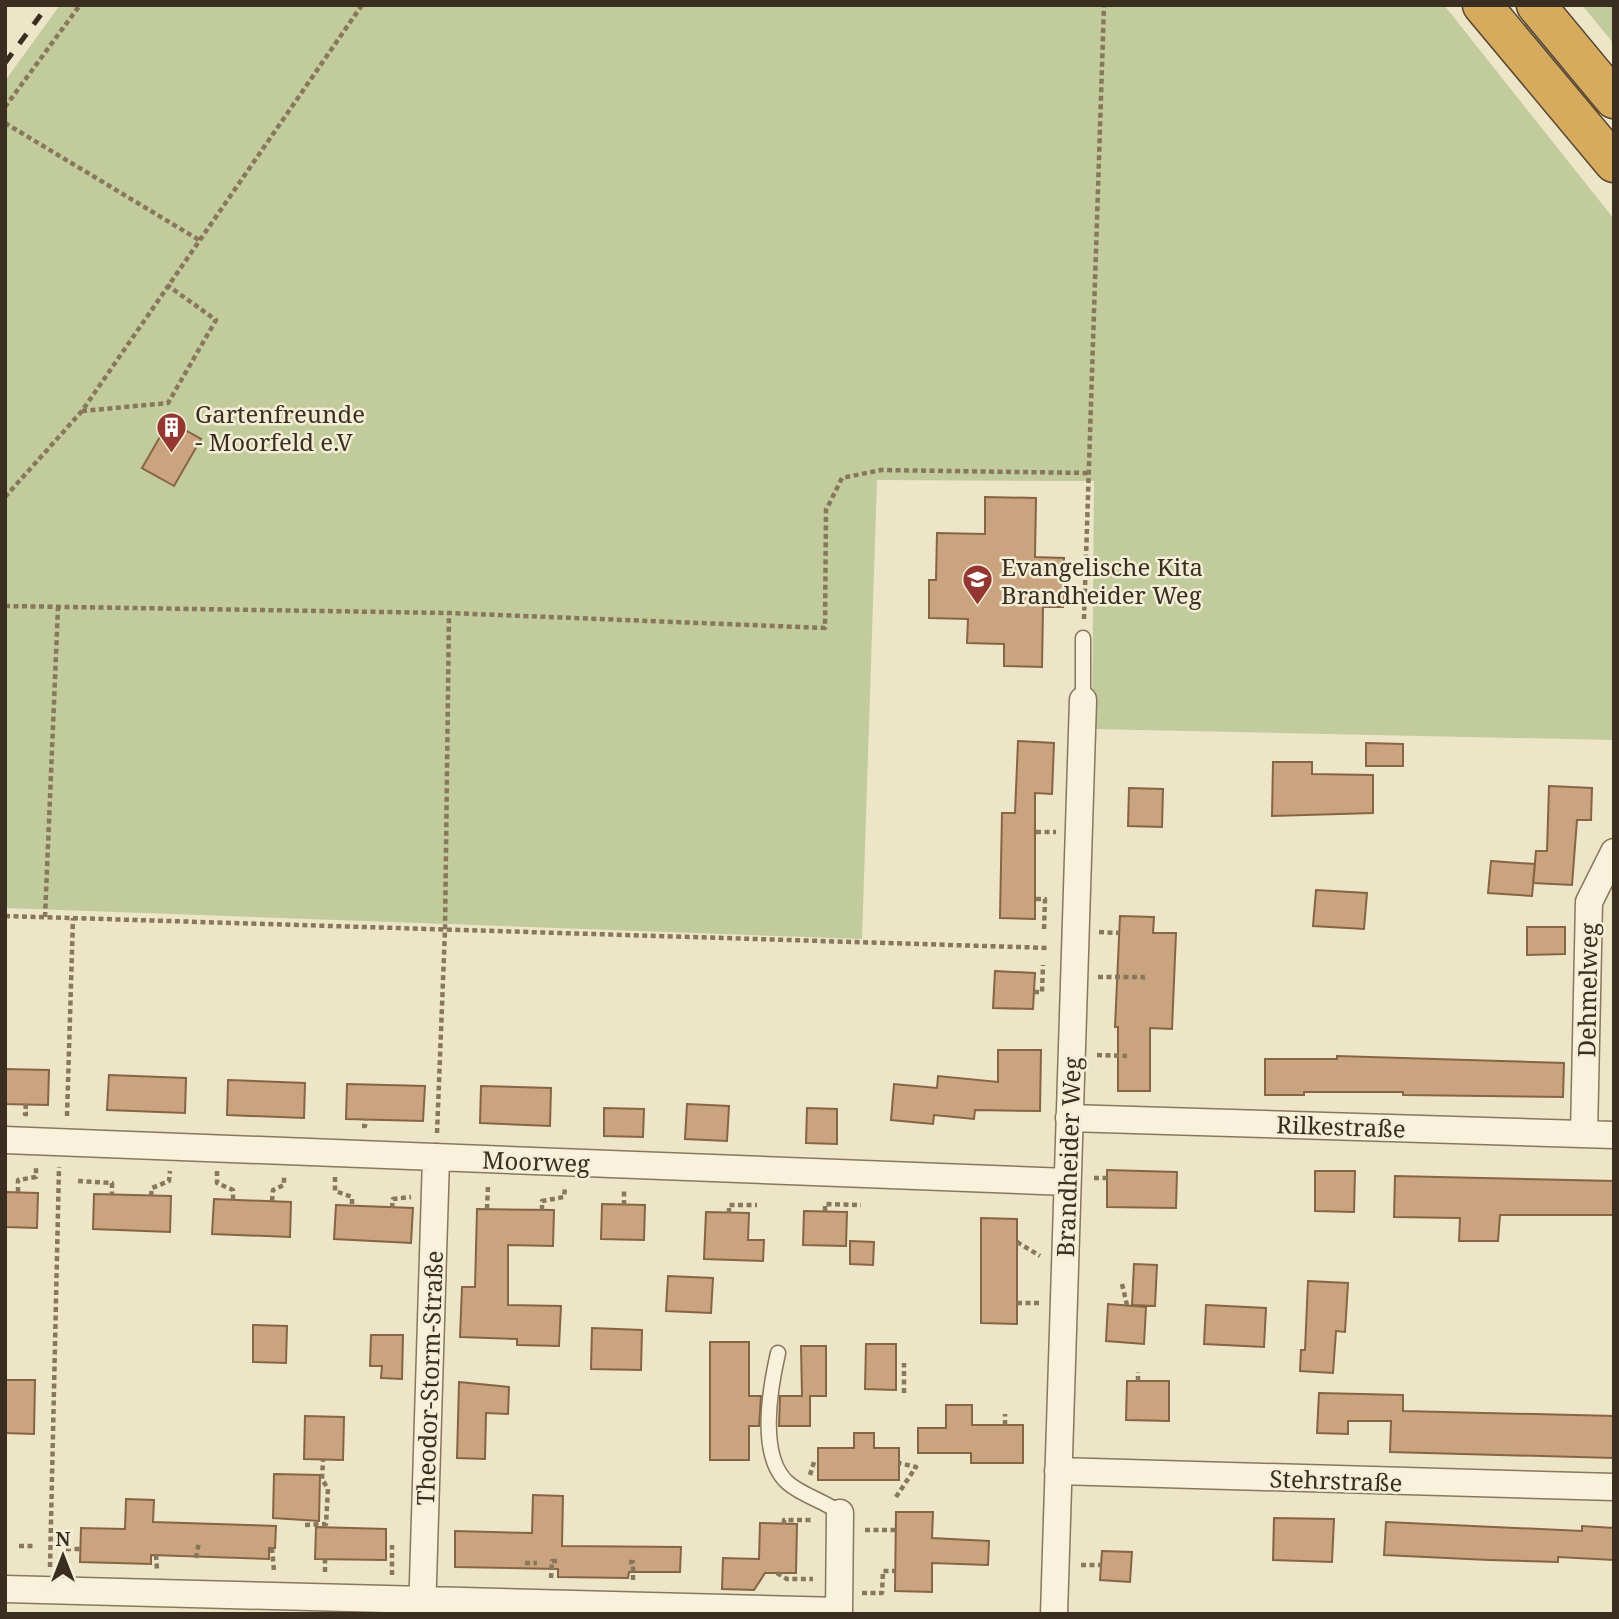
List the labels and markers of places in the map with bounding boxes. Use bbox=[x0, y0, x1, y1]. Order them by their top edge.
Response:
place label: Gartenfreunde - Moorfeld e.V bbox=[195, 397, 365, 458]
building icon: Gartenfreunde - Moorfeld e.V bbox=[155, 410, 189, 454]
place label: Evangelische Kita Brandheider Weg bbox=[1001, 550, 1203, 611]
school or university icon: Evangelische Kita Brandheider Weg bbox=[961, 563, 995, 607]

